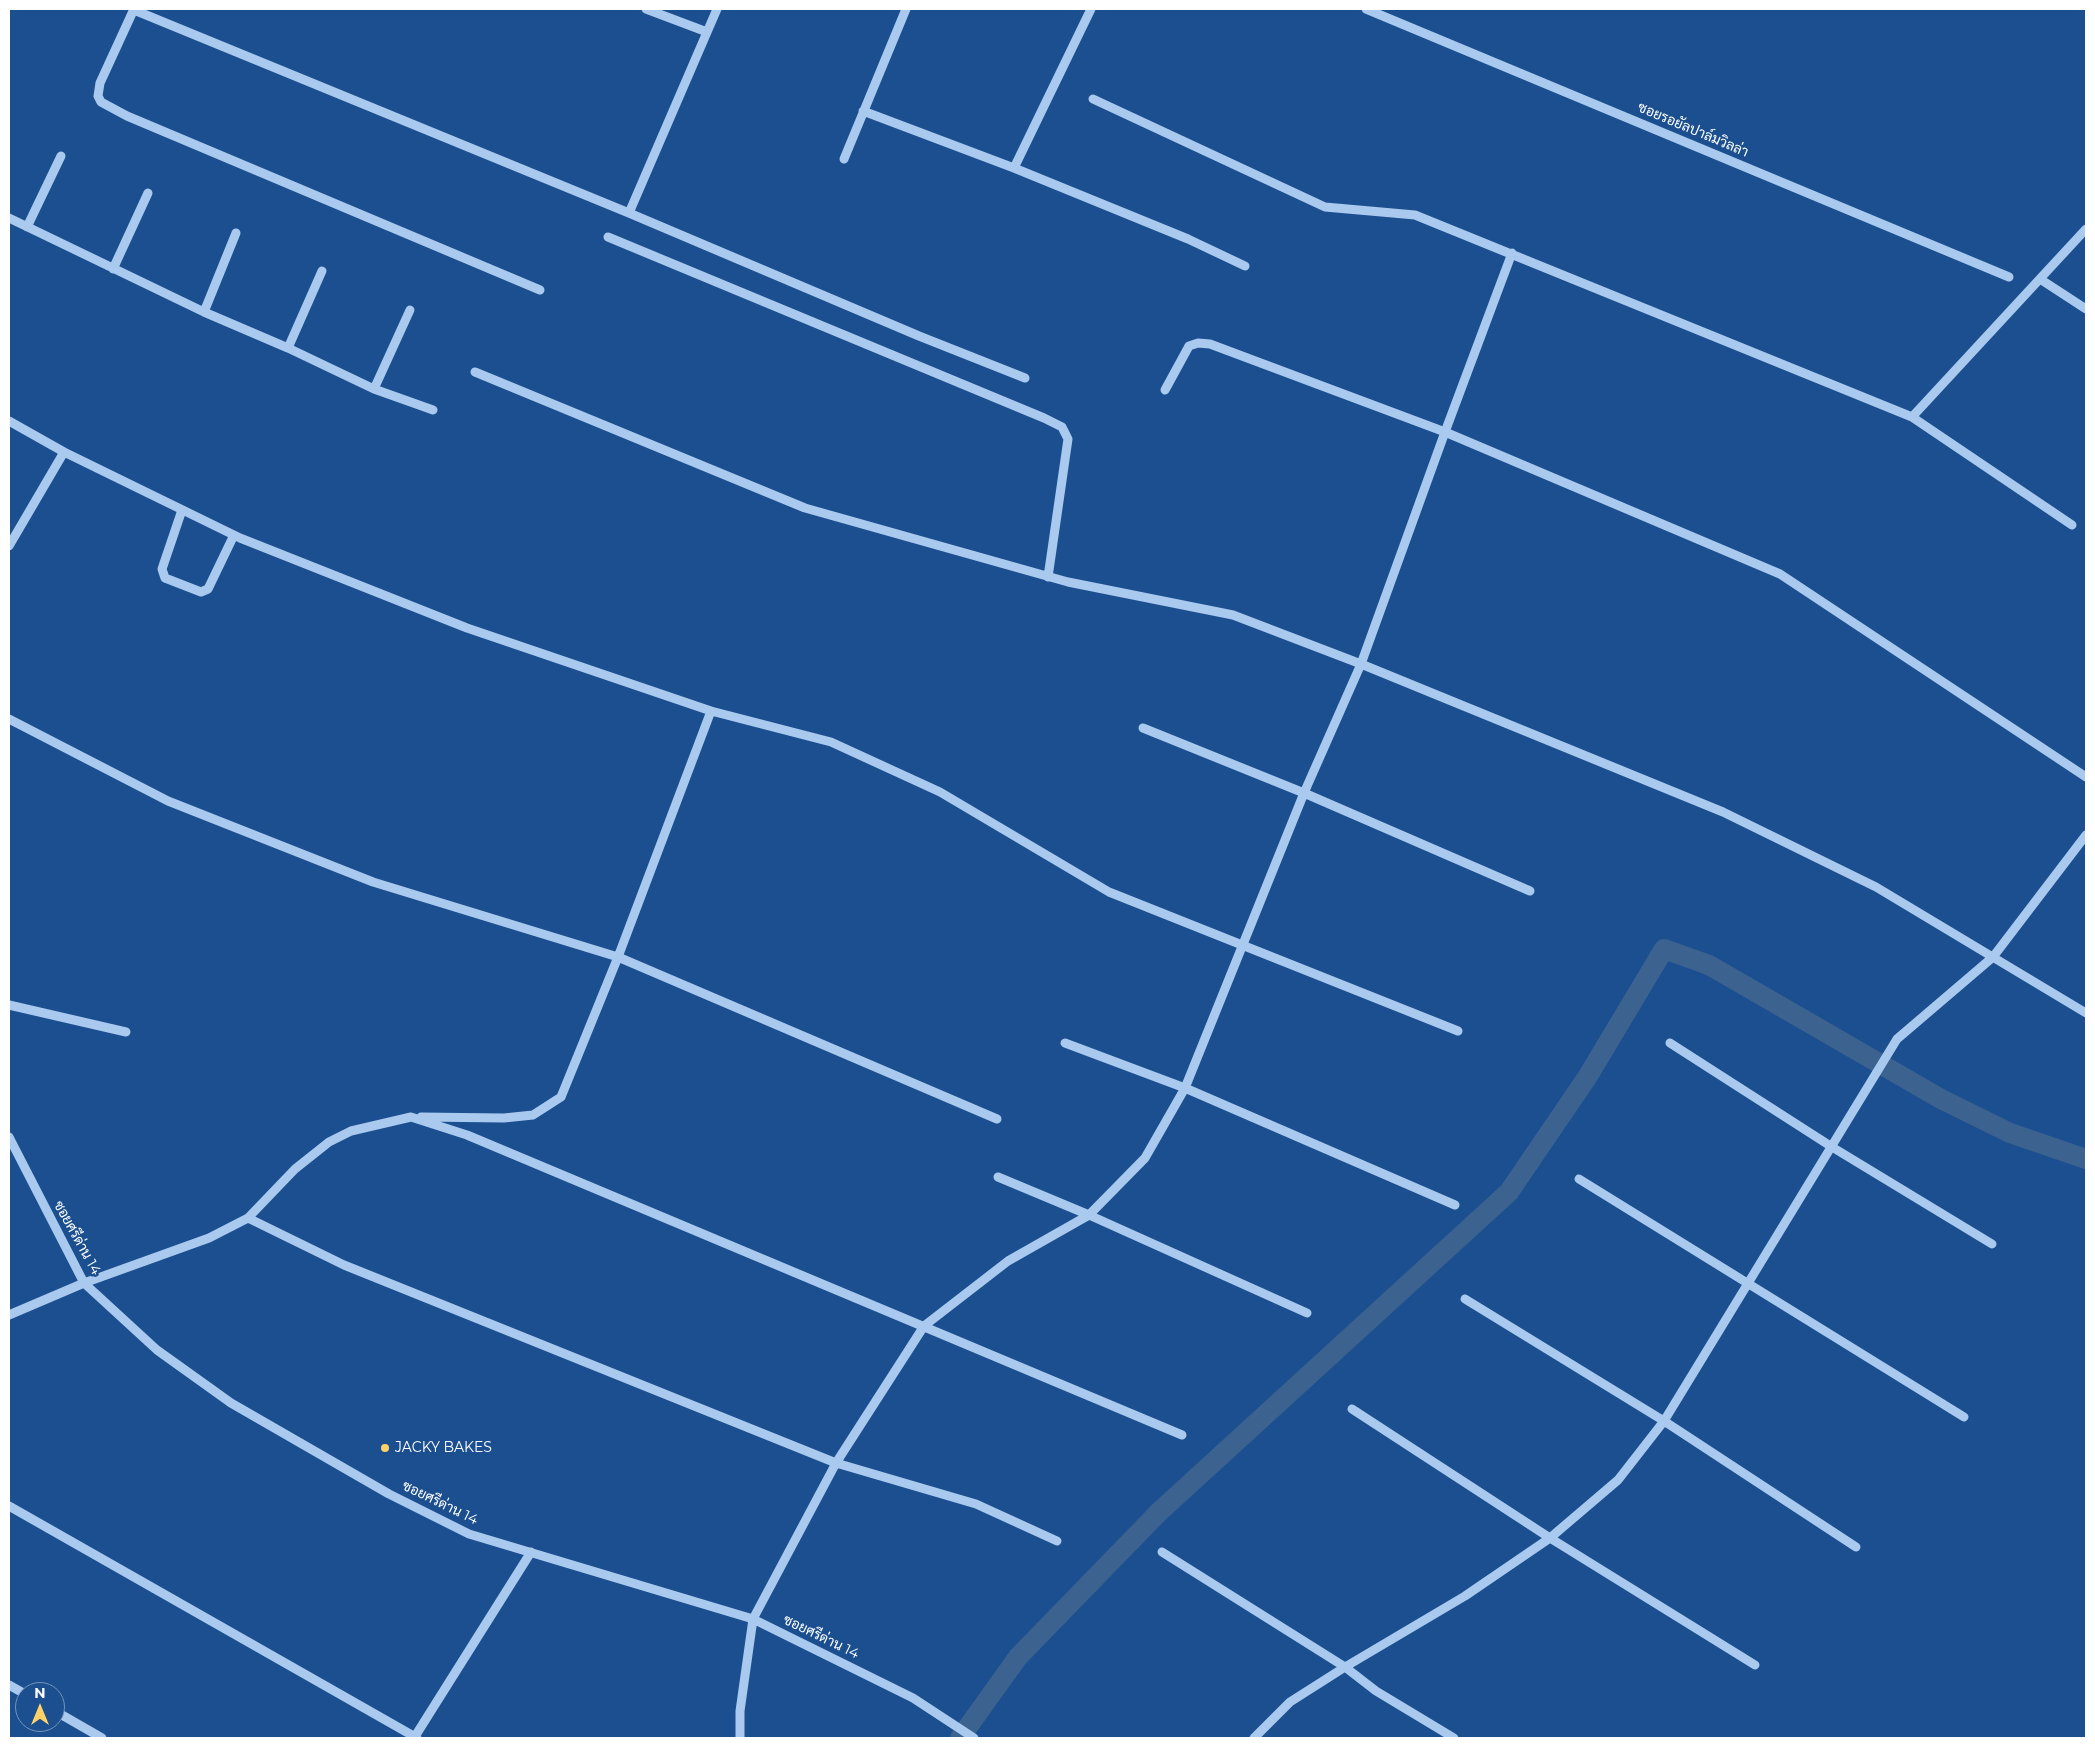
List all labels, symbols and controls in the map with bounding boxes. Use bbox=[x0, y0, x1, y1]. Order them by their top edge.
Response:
street label: ซอยรอยัลปาล์มวิลล่า bbox=[1635, 99, 1751, 161]
street label: ซอยศรีด่าน 14 bbox=[50, 1198, 104, 1278]
place label: JACKY BAKES bbox=[395, 1440, 492, 1456]
marker: JACKY BAKES bbox=[379, 1442, 391, 1454]
street label: ซอยศรีด่าน 14 bbox=[399, 1477, 481, 1529]
street label: ซอยศรีด่าน 14 bbox=[780, 1611, 862, 1663]
north arrow bbox=[15, 1682, 65, 1732]
text: N bbox=[34, 1684, 46, 1702]

